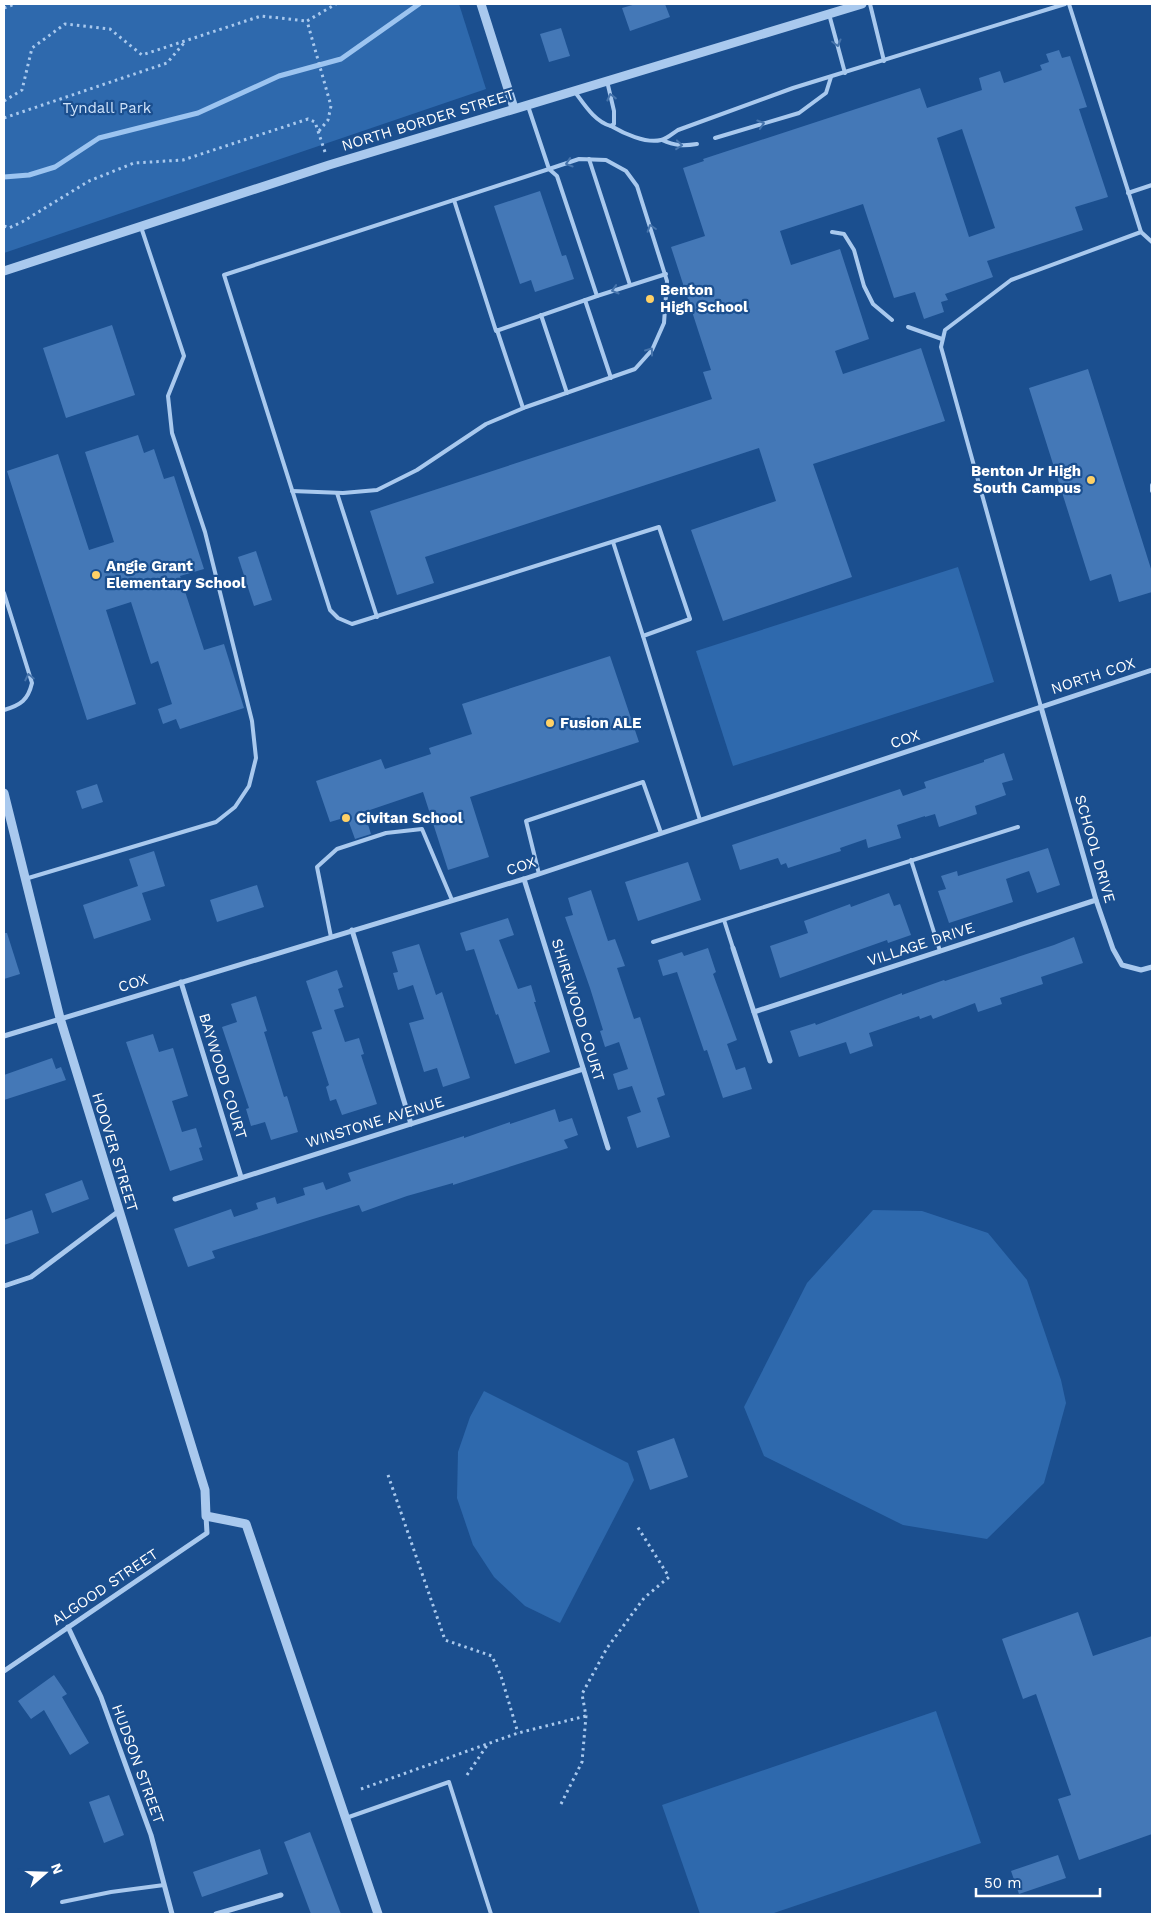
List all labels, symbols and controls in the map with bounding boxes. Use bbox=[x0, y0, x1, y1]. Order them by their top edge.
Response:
one-way arrow bbox=[831, 39, 841, 47]
street label: NORTH BORDER STREET bbox=[339, 85, 517, 155]
one-way arrow bbox=[606, 92, 617, 101]
park label: Tyndall Park bbox=[63, 99, 152, 117]
one-way arrow bbox=[757, 120, 765, 130]
one-way arrow bbox=[676, 139, 684, 150]
one-way arrow bbox=[565, 157, 573, 167]
one-way arrow bbox=[647, 224, 657, 232]
place label: Benton High School bbox=[660, 281, 748, 316]
one-way arrow bbox=[611, 285, 620, 295]
marker: Benton High School bbox=[644, 293, 656, 305]
one-way arrow bbox=[644, 347, 653, 357]
place label: Benton Jr High South Campus bbox=[971, 462, 1081, 497]
marker: Benton Jr High South Campus bbox=[1085, 474, 1097, 486]
place label: Angie Grant Elementary School bbox=[106, 557, 246, 592]
marker: Angie Grant Elementary School bbox=[90, 569, 102, 581]
street label: NORTH COX bbox=[1049, 654, 1137, 698]
one-way arrow bbox=[24, 672, 35, 681]
place label: Fusion ALE bbox=[560, 714, 641, 732]
marker: Fusion ALE bbox=[544, 717, 556, 729]
street label: COX bbox=[888, 726, 922, 752]
street label: SCHOOL DRIVE bbox=[1071, 793, 1119, 905]
place label: Civitan School bbox=[356, 809, 463, 827]
marker: Civitan School bbox=[340, 812, 352, 824]
street label: COX bbox=[504, 853, 538, 879]
street label: VILLAGE DRIVE bbox=[865, 918, 977, 970]
street label: SHIREWOOD COURT bbox=[548, 937, 608, 1083]
street label: COX bbox=[116, 970, 150, 996]
street label: BAYWOOD COURT bbox=[195, 1011, 251, 1141]
street label: HOOVER STREET bbox=[88, 1090, 142, 1214]
street label: WINSTONE AVENUE bbox=[304, 1092, 446, 1152]
street label: ALGOOD STREET bbox=[49, 1545, 161, 1629]
street label: HUDSON STREET bbox=[108, 1702, 168, 1826]
north arrow bbox=[20, 1848, 70, 1898]
text: N bbox=[48, 1861, 67, 1876]
scale bar bbox=[976, 1866, 1100, 1898]
text: 50 m bbox=[984, 1874, 1021, 1892]

